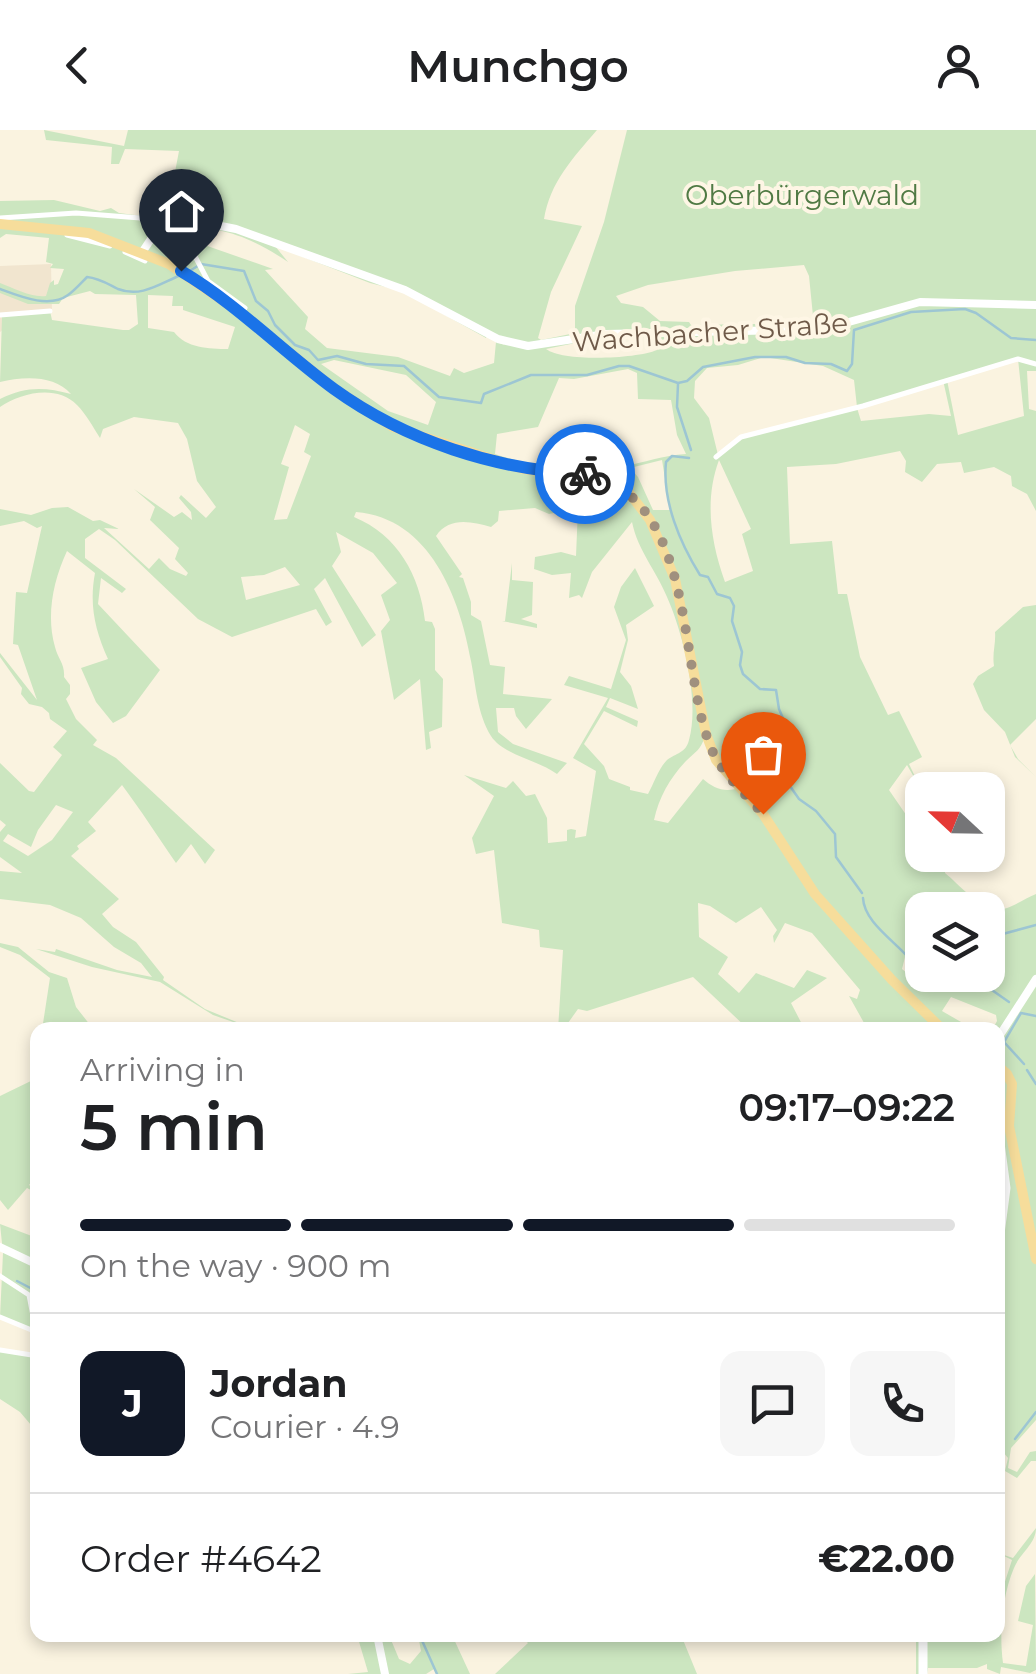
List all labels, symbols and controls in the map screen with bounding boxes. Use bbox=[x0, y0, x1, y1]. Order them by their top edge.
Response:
icon: back bbox=[50, 38, 105, 93]
text: Munchgo bbox=[407, 38, 629, 93]
icon: person bbox=[931, 38, 986, 93]
pin bbox=[139, 169, 224, 272]
park label: Oberbürgerwald bbox=[685, 178, 919, 212]
icon: home bbox=[154, 184, 209, 239]
street label: Wachbacher Straße bbox=[571, 305, 849, 359]
courier bbox=[535, 424, 635, 524]
icon: bike bbox=[558, 447, 613, 502]
pin bbox=[721, 712, 806, 815]
icon: bag bbox=[736, 727, 791, 782]
north arrow bbox=[905, 772, 1005, 872]
map controls bbox=[905, 772, 1005, 992]
button: layers bbox=[905, 892, 1005, 992]
text: Arriving in bbox=[80, 1050, 245, 1089]
text: 09:17–09:22 bbox=[739, 1084, 955, 1131]
text: 5 min bbox=[80, 1087, 268, 1166]
text: On the way · 900 m bbox=[80, 1246, 391, 1285]
button: chat bbox=[720, 1351, 825, 1456]
button: phone bbox=[850, 1351, 955, 1456]
text: Jordan bbox=[210, 1360, 348, 1407]
text: J bbox=[122, 1380, 143, 1427]
text: Courier · 4.9 bbox=[210, 1407, 400, 1446]
text: Order #4642 bbox=[80, 1535, 322, 1582]
text: €22.00 bbox=[818, 1535, 955, 1582]

